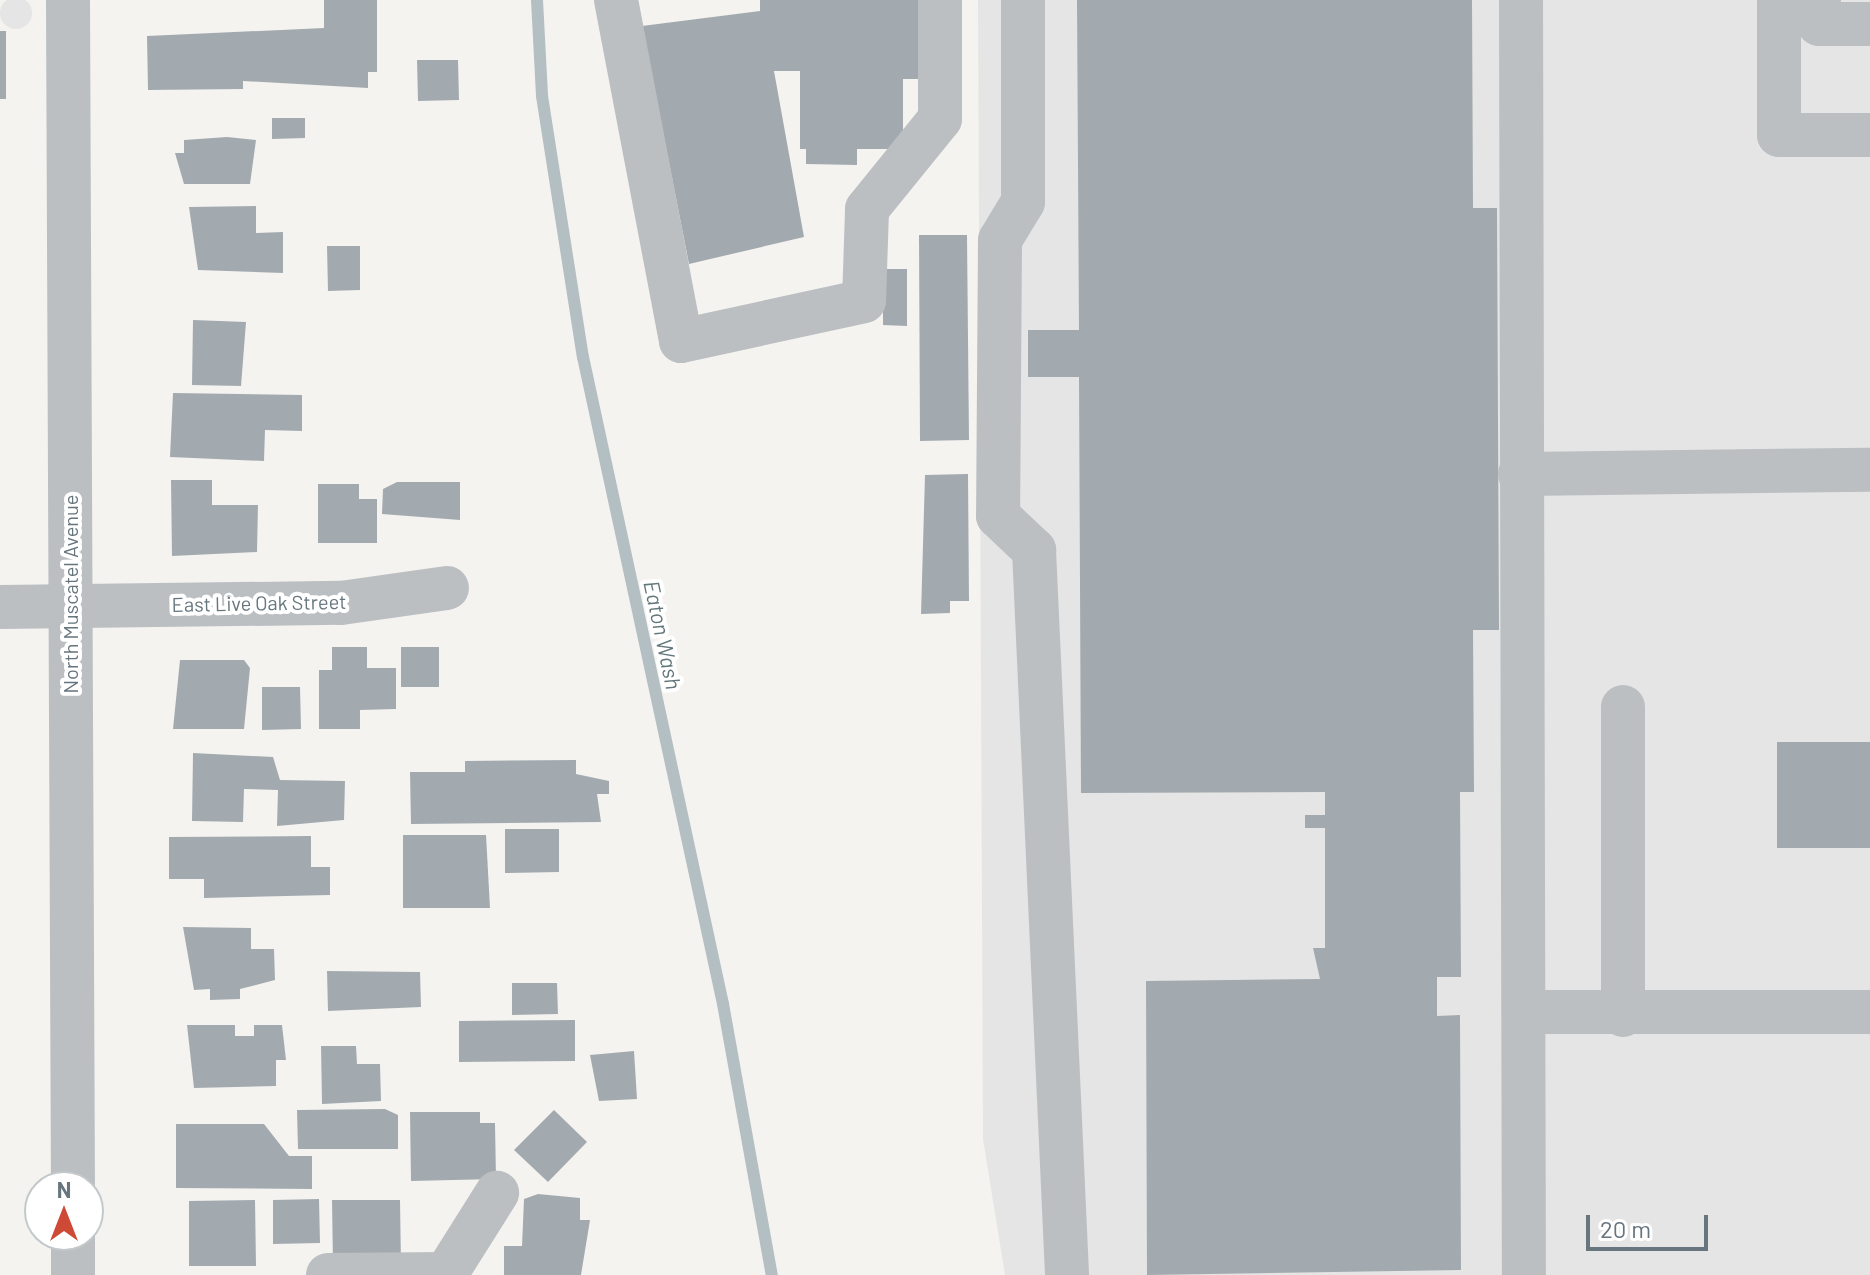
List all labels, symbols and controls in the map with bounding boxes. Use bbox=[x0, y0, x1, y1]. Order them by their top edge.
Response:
street label: North Muscatel Avenue bbox=[58, 494, 82, 694]
water label: Eaton Wash bbox=[639, 578, 687, 692]
street label: East Live Oak Street bbox=[171, 589, 347, 617]
north arrow bbox=[24, 1171, 104, 1251]
text: N bbox=[57, 1176, 71, 1202]
scale bar bbox=[1590, 1199, 1712, 1249]
text: 20 m bbox=[1600, 1214, 1651, 1243]

